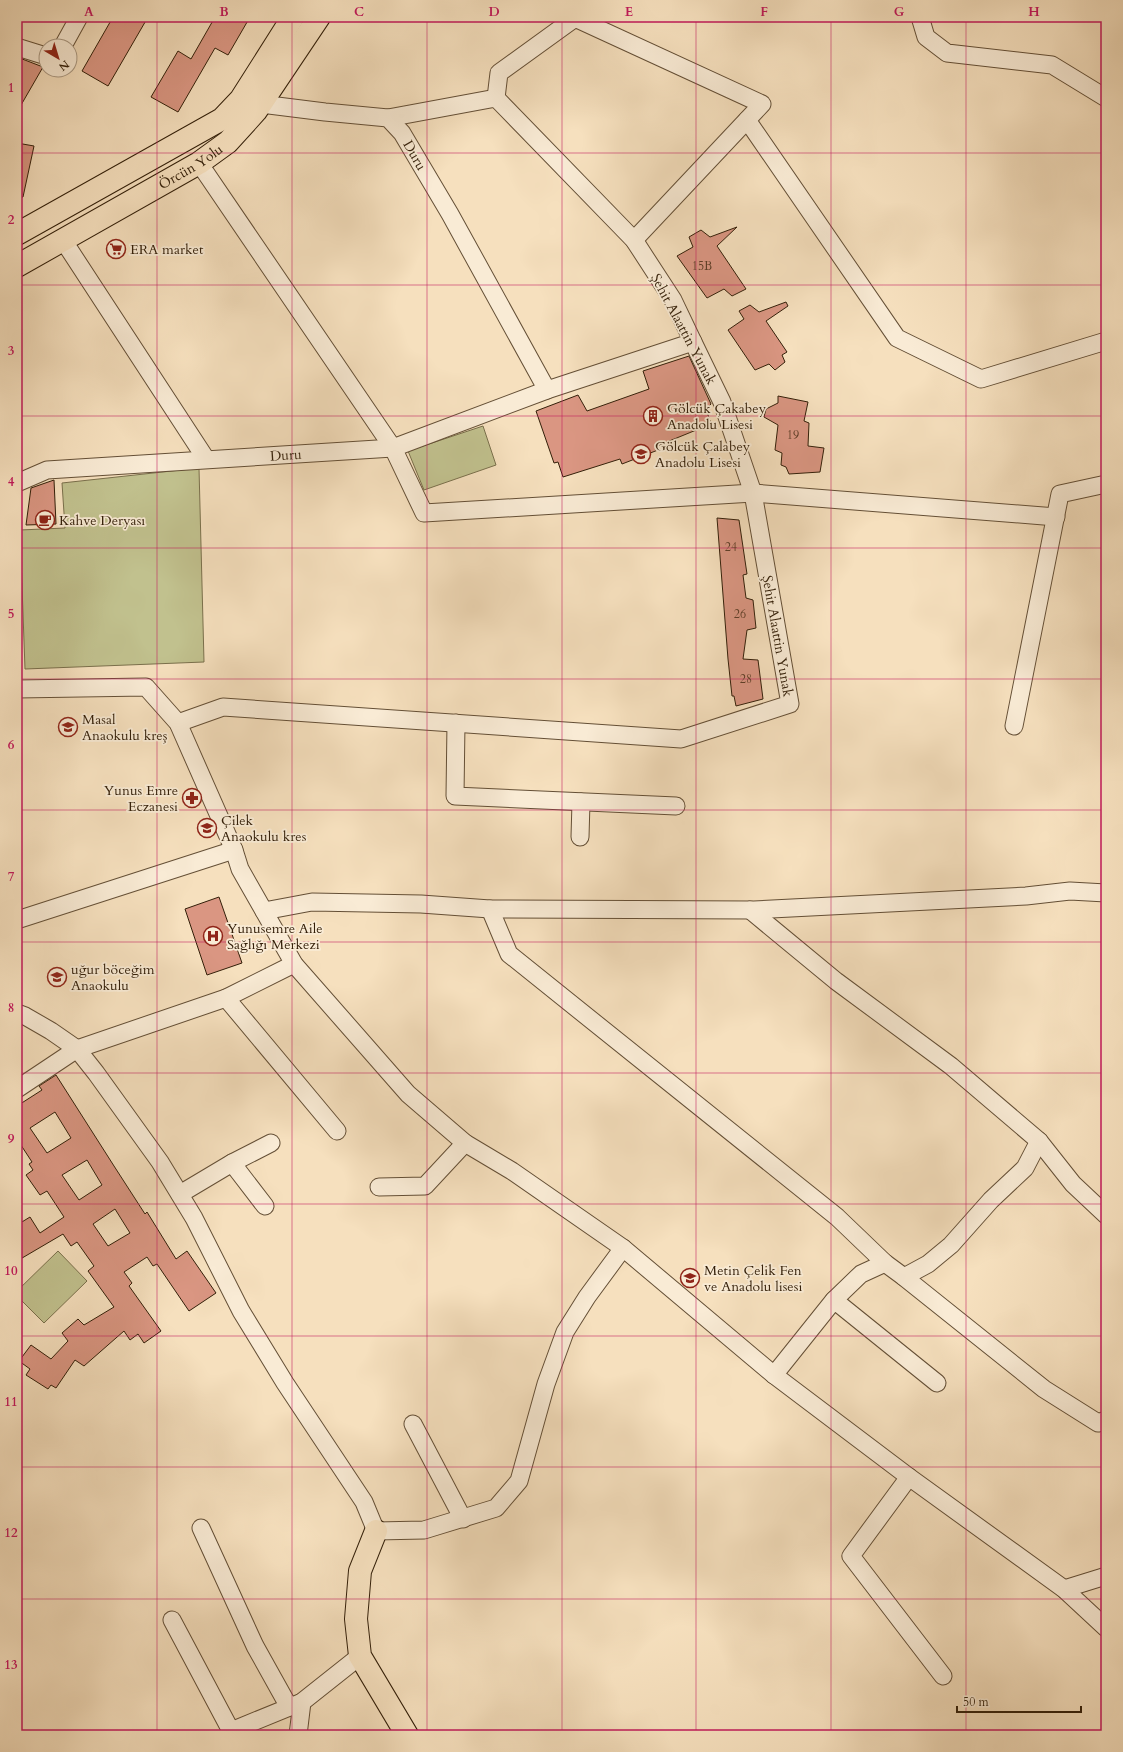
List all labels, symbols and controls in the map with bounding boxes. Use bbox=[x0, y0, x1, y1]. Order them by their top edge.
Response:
text: A bbox=[84, 3, 94, 21]
text: B bbox=[219, 3, 229, 21]
text: C bbox=[354, 3, 364, 21]
text: D bbox=[488, 3, 500, 21]
text: E bbox=[625, 3, 633, 21]
text: F bbox=[760, 3, 768, 21]
text: G bbox=[894, 3, 905, 21]
text: H bbox=[1028, 3, 1040, 21]
north arrow bbox=[38, 38, 78, 78]
text: N bbox=[55, 57, 72, 75]
text: 1 bbox=[8, 79, 14, 97]
street label: Duru bbox=[398, 137, 431, 174]
street label: Örcün Yolu bbox=[155, 140, 227, 194]
text: 2 bbox=[8, 211, 15, 229]
supermarket icon: ERA market bbox=[105, 238, 127, 260]
place label: ERA market bbox=[130, 240, 204, 259]
house number: 15B bbox=[692, 258, 712, 274]
street label: Şehit Alaattin Yunak bbox=[646, 271, 721, 388]
text: 3 bbox=[8, 342, 15, 360]
place label: Gölcük Çakabey Anadolu Lisesi bbox=[667, 399, 767, 434]
building icon: Gölcük Çakabey Anadolu Lisesi bbox=[642, 405, 664, 427]
house number: 19 bbox=[787, 427, 799, 443]
place label: Gölcük Çalabey Anadolu Lisesi bbox=[655, 437, 751, 472]
school or university icon: Gölcük Çalabey Anadolu Lisesi bbox=[630, 443, 652, 465]
street label: Duru bbox=[269, 445, 303, 466]
text: 4 bbox=[8, 473, 15, 491]
cafe icon: Kahve Deryası bbox=[34, 509, 56, 531]
place label: Kahve Deryası bbox=[59, 511, 145, 530]
house number: 24 bbox=[725, 539, 737, 555]
street label: Şehit Alaattin Yunak bbox=[757, 574, 798, 699]
text: 5 bbox=[8, 605, 14, 623]
house number: 26 bbox=[734, 606, 746, 622]
house number: 28 bbox=[740, 671, 752, 687]
place label: Masal Anaokulu kreş bbox=[82, 710, 168, 745]
school or university icon: Masal Anaokulu kreş bbox=[57, 716, 79, 738]
text: 6 bbox=[8, 736, 15, 754]
place label: Yunus Emre Eczanesi bbox=[104, 781, 178, 816]
pharmacy icon: Yunus Emre Eczanesi bbox=[181, 787, 203, 809]
place label: Çilek Anaokulu kres bbox=[221, 811, 307, 846]
school or university icon: Çilek Anaokulu kres bbox=[196, 817, 218, 839]
text: 7 bbox=[8, 868, 15, 886]
place label: Yunusemre Aile Sağlığı Merkezi bbox=[227, 919, 323, 954]
hospital icon: Yunusemre Aile Sağlığı Merkezi bbox=[202, 925, 224, 947]
place label: uğur böceğim Anaokulu bbox=[71, 960, 155, 995]
school or university icon: uğur böceğim Anaokulu bbox=[46, 966, 68, 988]
text: 8 bbox=[8, 999, 14, 1017]
text: 9 bbox=[8, 1130, 15, 1148]
place label: Metin Çelik Fen ve Anadolu lisesi bbox=[704, 1261, 802, 1296]
text: 10 bbox=[4, 1262, 18, 1280]
school or university icon: Metin Çelik Fen ve Anadolu lisesi bbox=[679, 1267, 701, 1289]
text: 11 bbox=[4, 1393, 18, 1411]
text: 12 bbox=[4, 1524, 18, 1542]
text: 13 bbox=[4, 1656, 18, 1674]
scale bar bbox=[957, 1688, 1081, 1714]
text: 50 m bbox=[963, 1694, 990, 1710]

